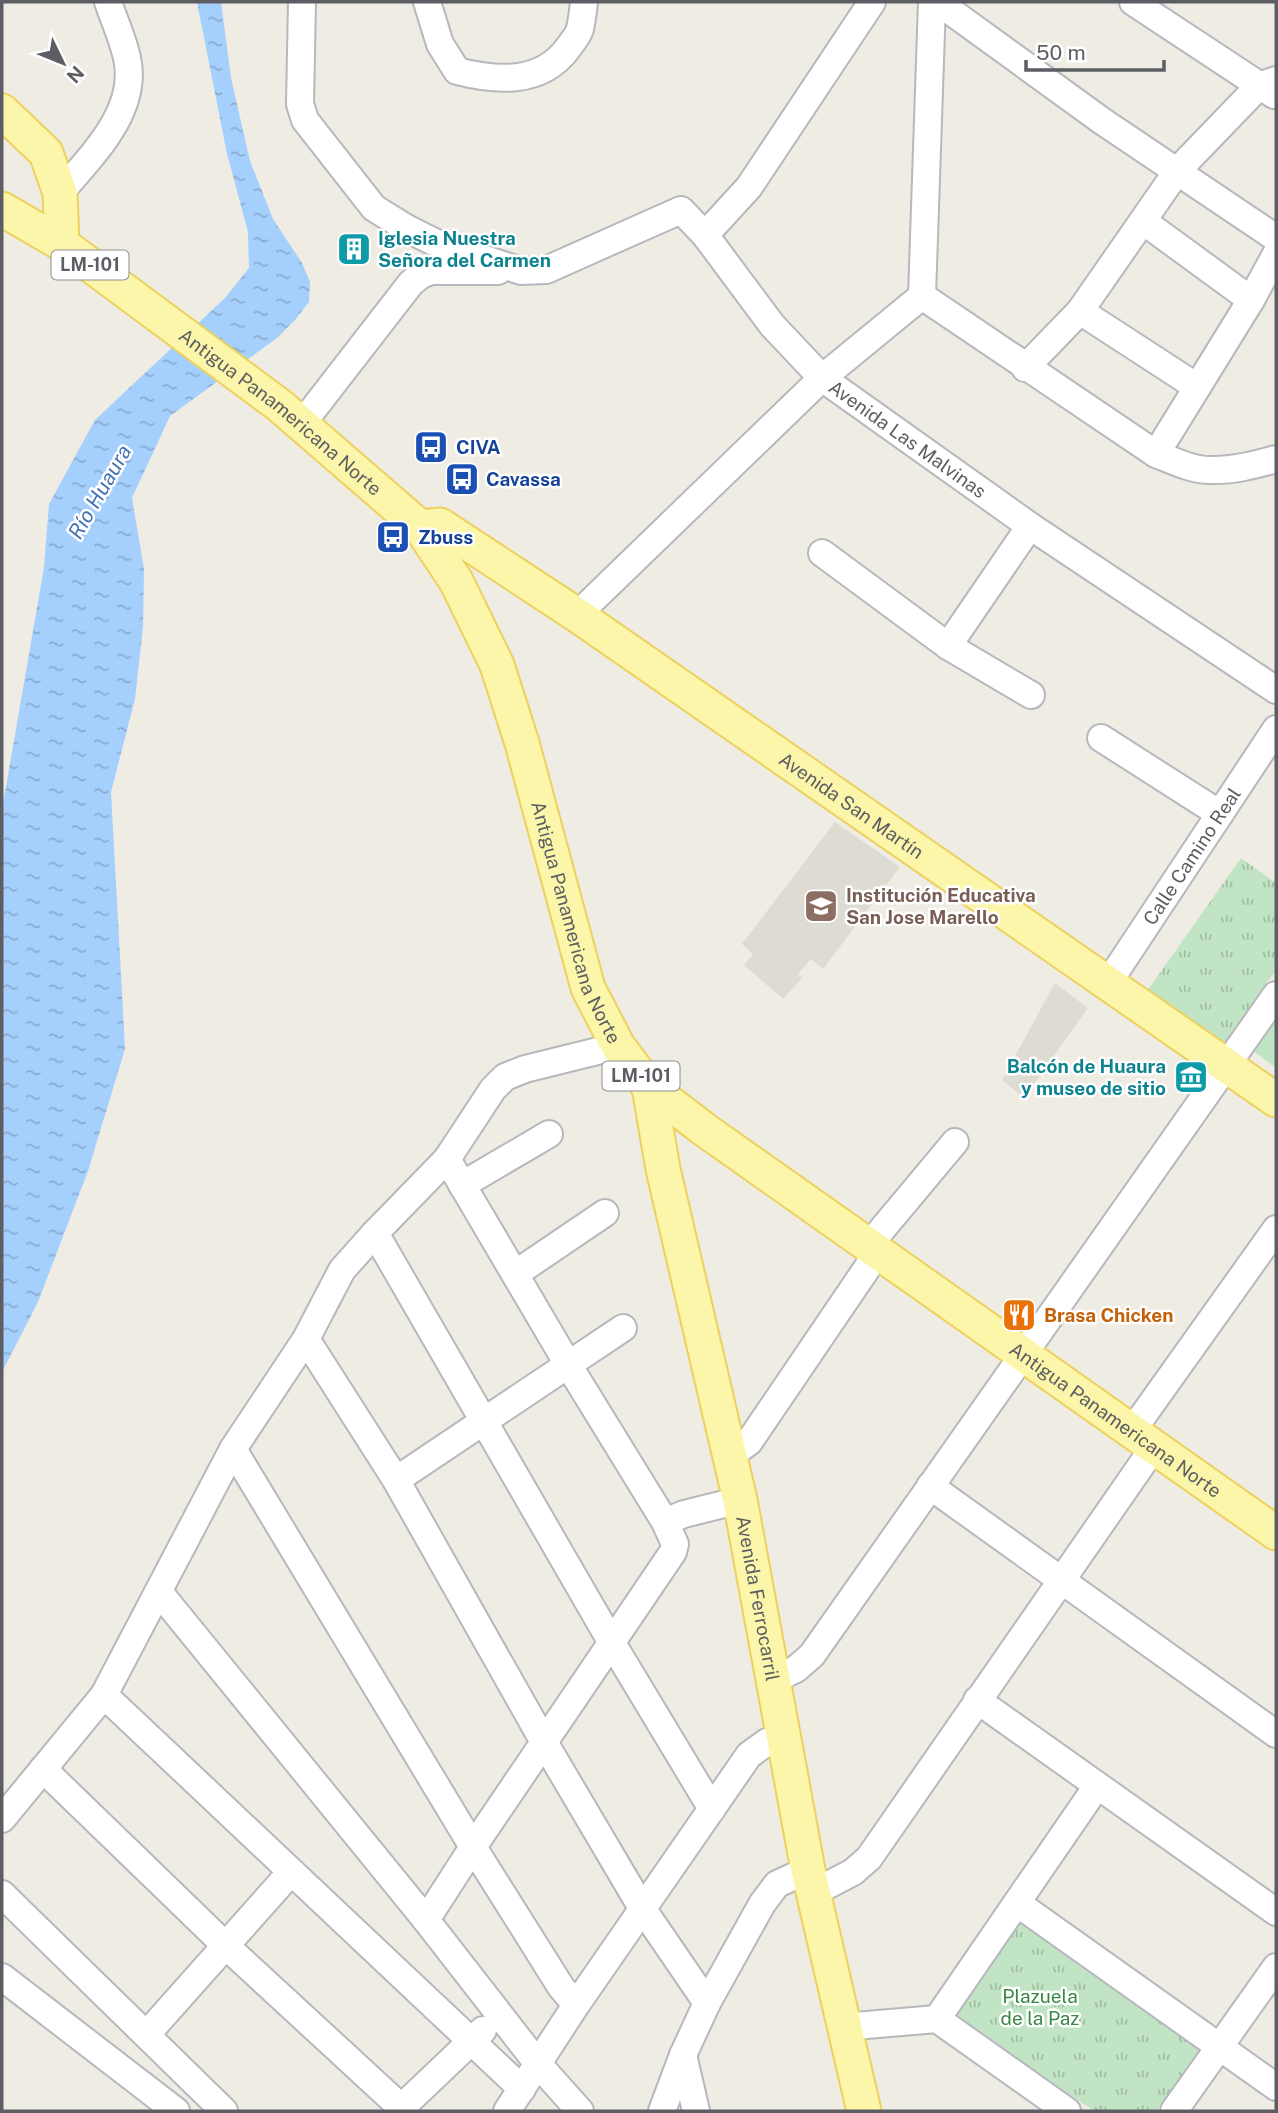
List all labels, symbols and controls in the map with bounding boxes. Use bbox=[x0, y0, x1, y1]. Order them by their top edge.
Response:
north arrow bbox=[28, 28, 98, 98]
scale bar bbox=[1026, 28, 1164, 72]
text: 50 m bbox=[1036, 40, 1086, 65]
text: N bbox=[62, 62, 89, 88]
place label: Iglesia Nuestra Señora del Carmen bbox=[378, 227, 551, 271]
building icon: Iglesia Nuestra Señora del Carmen bbox=[335, 230, 373, 268]
road number: LM-101 bbox=[52, 250, 128, 279]
street label: Antigua Panamericana Norte bbox=[175, 324, 386, 500]
street label: Avenida Las Malvinas bbox=[825, 375, 991, 502]
bus stop icon: CIVA bbox=[412, 428, 450, 466]
place label: CIVA bbox=[456, 436, 501, 458]
water label: Río Huaura bbox=[63, 440, 136, 543]
bus stop icon: Cavassa bbox=[443, 460, 481, 498]
place label: Cavassa bbox=[486, 468, 561, 490]
bus stop icon: Zbuss bbox=[374, 518, 412, 556]
place label: Zbuss bbox=[418, 526, 473, 548]
street label: Avenida San Martín bbox=[775, 748, 928, 863]
street label: Calle Camino Real bbox=[1139, 783, 1245, 929]
street label: Antigua Panamericana Norte bbox=[527, 799, 626, 1047]
place label: Institución Educativa San Jose Marello bbox=[846, 884, 1036, 928]
school or university icon: Institución Educativa San Jose Marello bbox=[802, 887, 840, 925]
place label: Balcón de Huaura y museo de sitio bbox=[1007, 1055, 1166, 1099]
museum icon: Balcón de Huaura y museo de sitio bbox=[1172, 1058, 1210, 1096]
road number: LM-101 bbox=[602, 1062, 680, 1091]
restaurant icon: Brasa Chicken bbox=[1000, 1296, 1038, 1334]
place label: Brasa Chicken bbox=[1044, 1304, 1173, 1326]
street label: Antigua Panamericana Norte bbox=[1006, 1338, 1226, 1502]
street label: Avenida Ferrocarril bbox=[732, 1514, 784, 1683]
park label: Plazuela de la Paz bbox=[1001, 1985, 1079, 2029]

